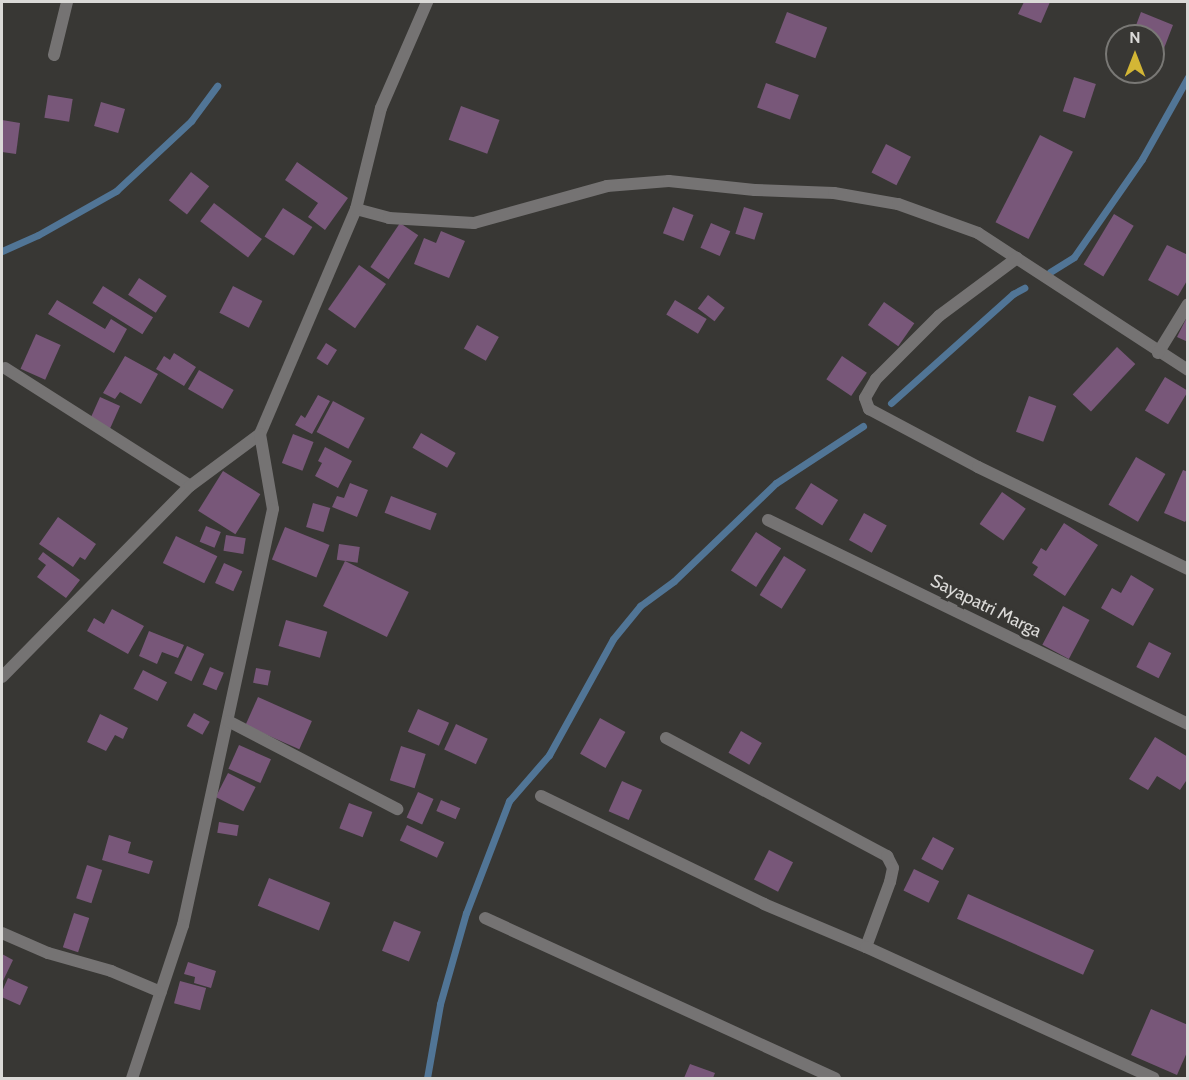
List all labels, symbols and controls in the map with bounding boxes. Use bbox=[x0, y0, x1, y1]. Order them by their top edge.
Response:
north arrow bbox=[1105, 24, 1165, 84]
text: N bbox=[1129, 28, 1141, 47]
street label: Sayapatri Marga bbox=[927, 570, 1045, 642]

